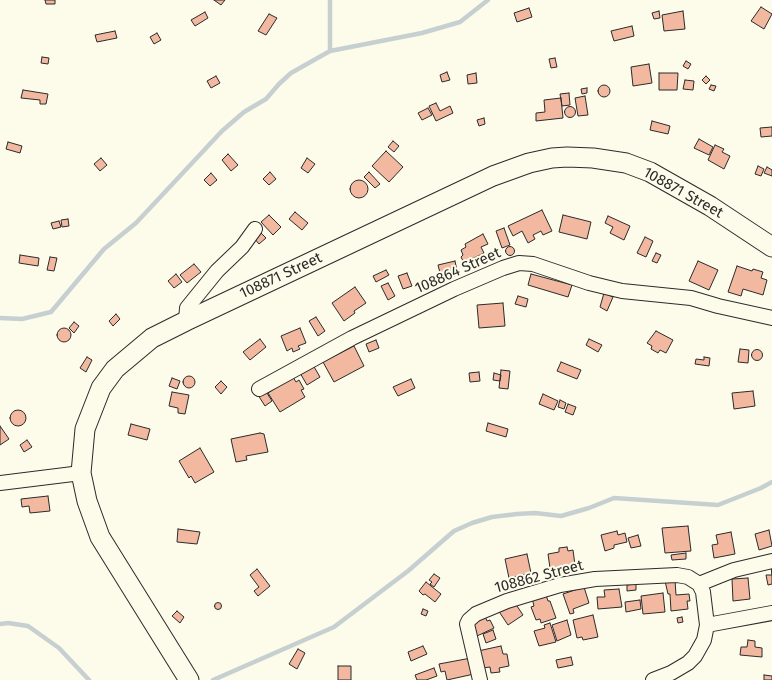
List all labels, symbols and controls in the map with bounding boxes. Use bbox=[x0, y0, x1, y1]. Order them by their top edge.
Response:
street label: 108871 Street bbox=[640, 164, 726, 222]
street label: 108864 Street bbox=[412, 244, 504, 298]
street label: 108871 Street bbox=[237, 249, 325, 303]
street label: 108862 Street bbox=[493, 556, 585, 598]

